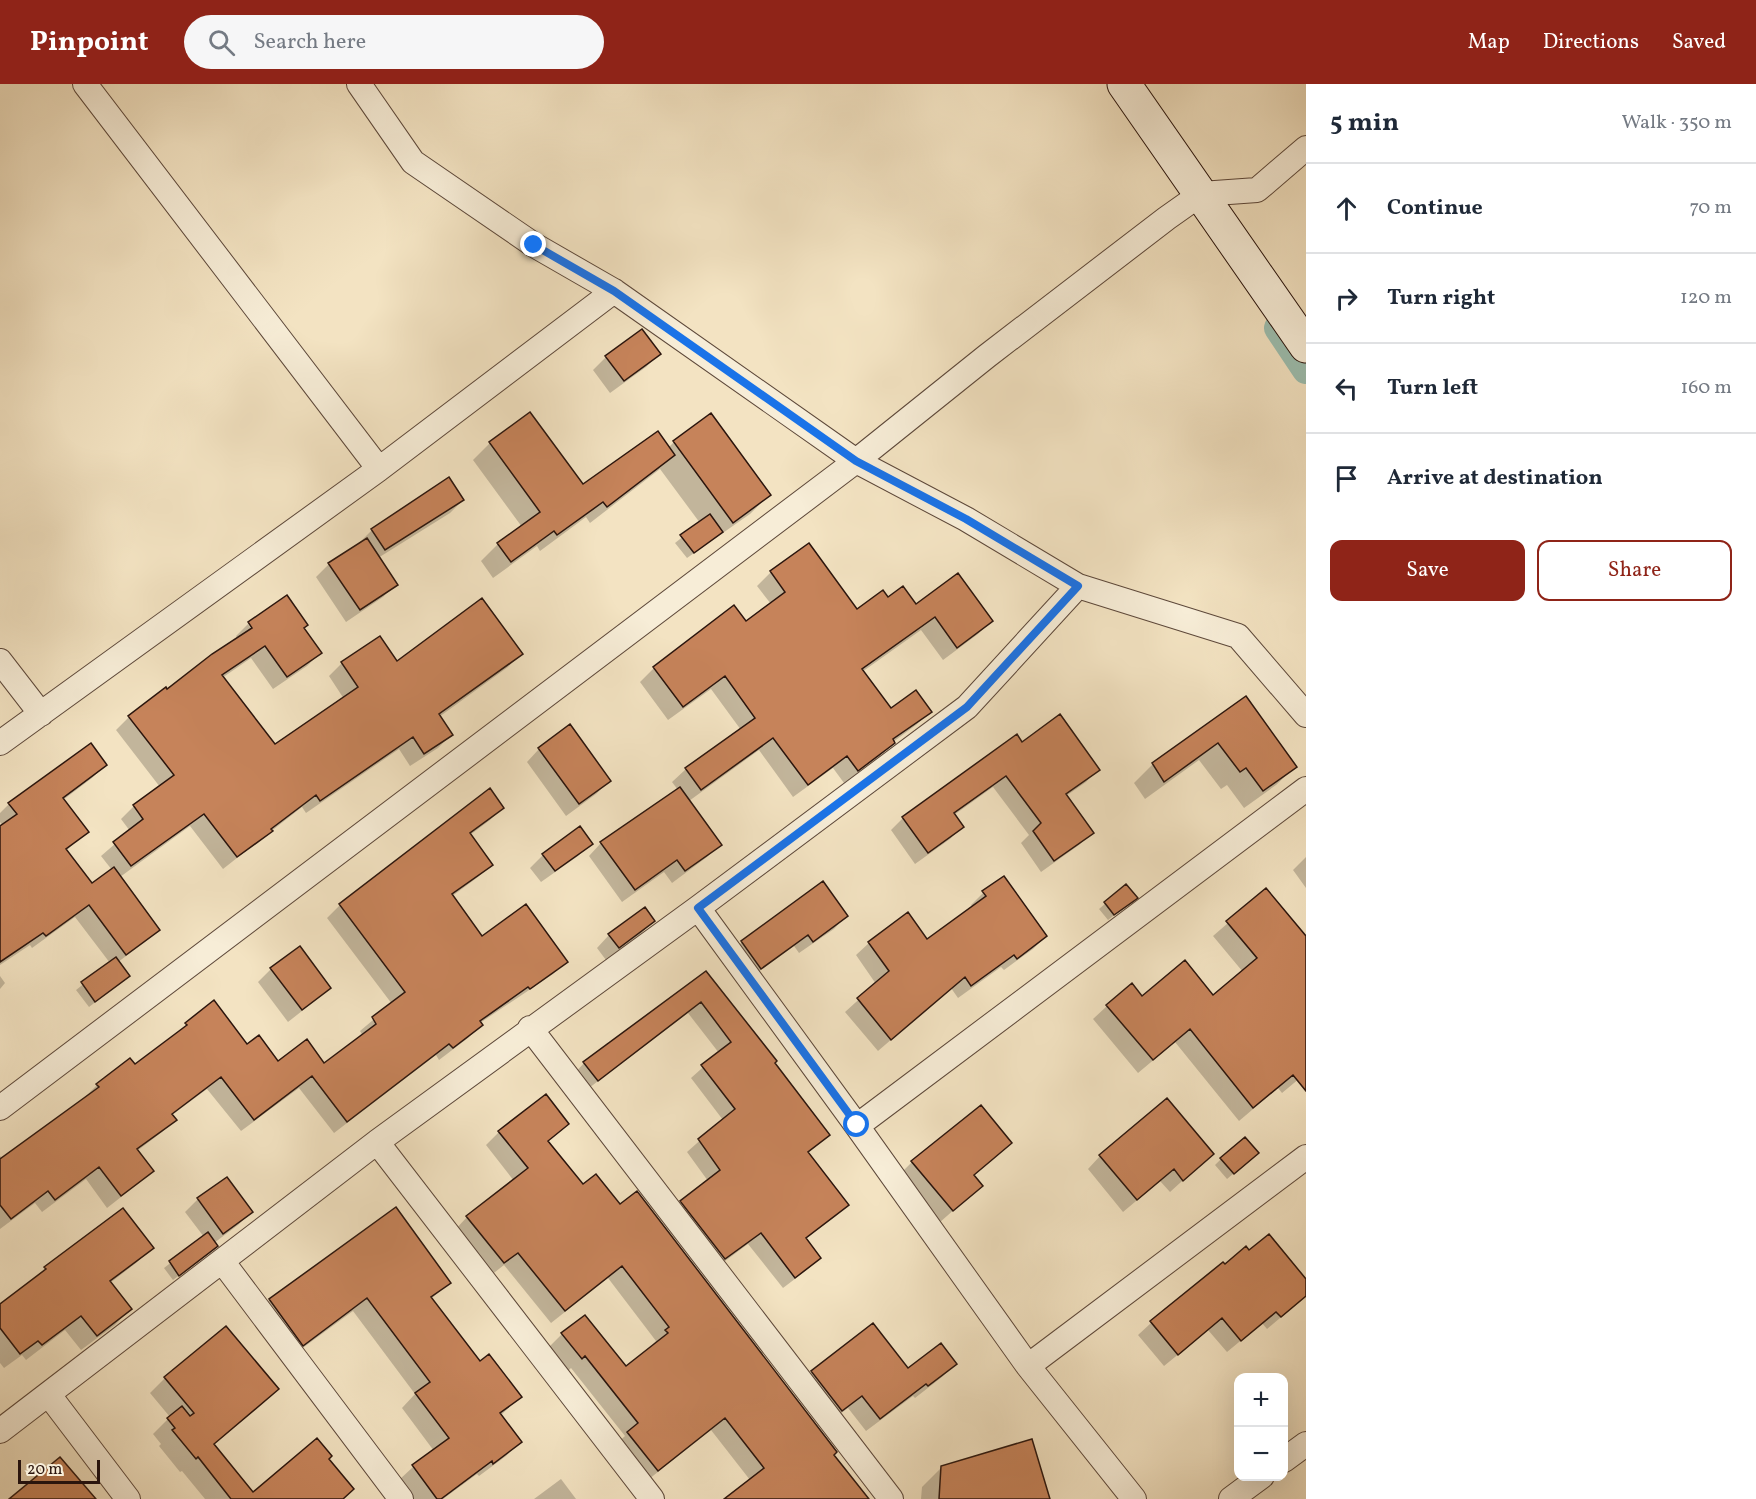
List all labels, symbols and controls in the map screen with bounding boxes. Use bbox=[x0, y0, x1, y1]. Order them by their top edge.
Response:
search box bbox=[184, 15, 604, 69]
text: Pinpoint bbox=[30, 23, 148, 62]
icon: search bbox=[205, 26, 238, 59]
text: Search here bbox=[253, 27, 366, 58]
text: Map bbox=[1468, 28, 1510, 57]
text: Directions bbox=[1543, 28, 1639, 57]
text: Saved bbox=[1672, 28, 1726, 57]
text: 5 min bbox=[1330, 105, 1399, 141]
text: Walk · 350 m bbox=[1621, 109, 1732, 137]
icon: ahead bbox=[1330, 192, 1363, 225]
text: Continue bbox=[1387, 193, 1483, 224]
text: 70 m bbox=[1689, 194, 1732, 222]
route end bbox=[520, 231, 546, 257]
icon: right bbox=[1330, 282, 1363, 315]
text: Turn right bbox=[1387, 283, 1495, 314]
text: 120 m bbox=[1680, 284, 1732, 312]
icon: left bbox=[1330, 372, 1363, 405]
text: Turn left bbox=[1387, 373, 1478, 404]
text: 160 m bbox=[1680, 374, 1732, 402]
icon: arrive bbox=[1330, 462, 1363, 495]
text: Arrive at destination bbox=[1387, 463, 1603, 494]
button: Save bbox=[1330, 540, 1525, 601]
button: Share bbox=[1537, 540, 1732, 601]
route start bbox=[843, 1111, 869, 1137]
map controls bbox=[1234, 1373, 1288, 1481]
button: + bbox=[1234, 1373, 1288, 1427]
button: − bbox=[1234, 1427, 1288, 1481]
scale bar bbox=[18, 1457, 100, 1484]
text: 20 m bbox=[27, 1459, 62, 1481]

